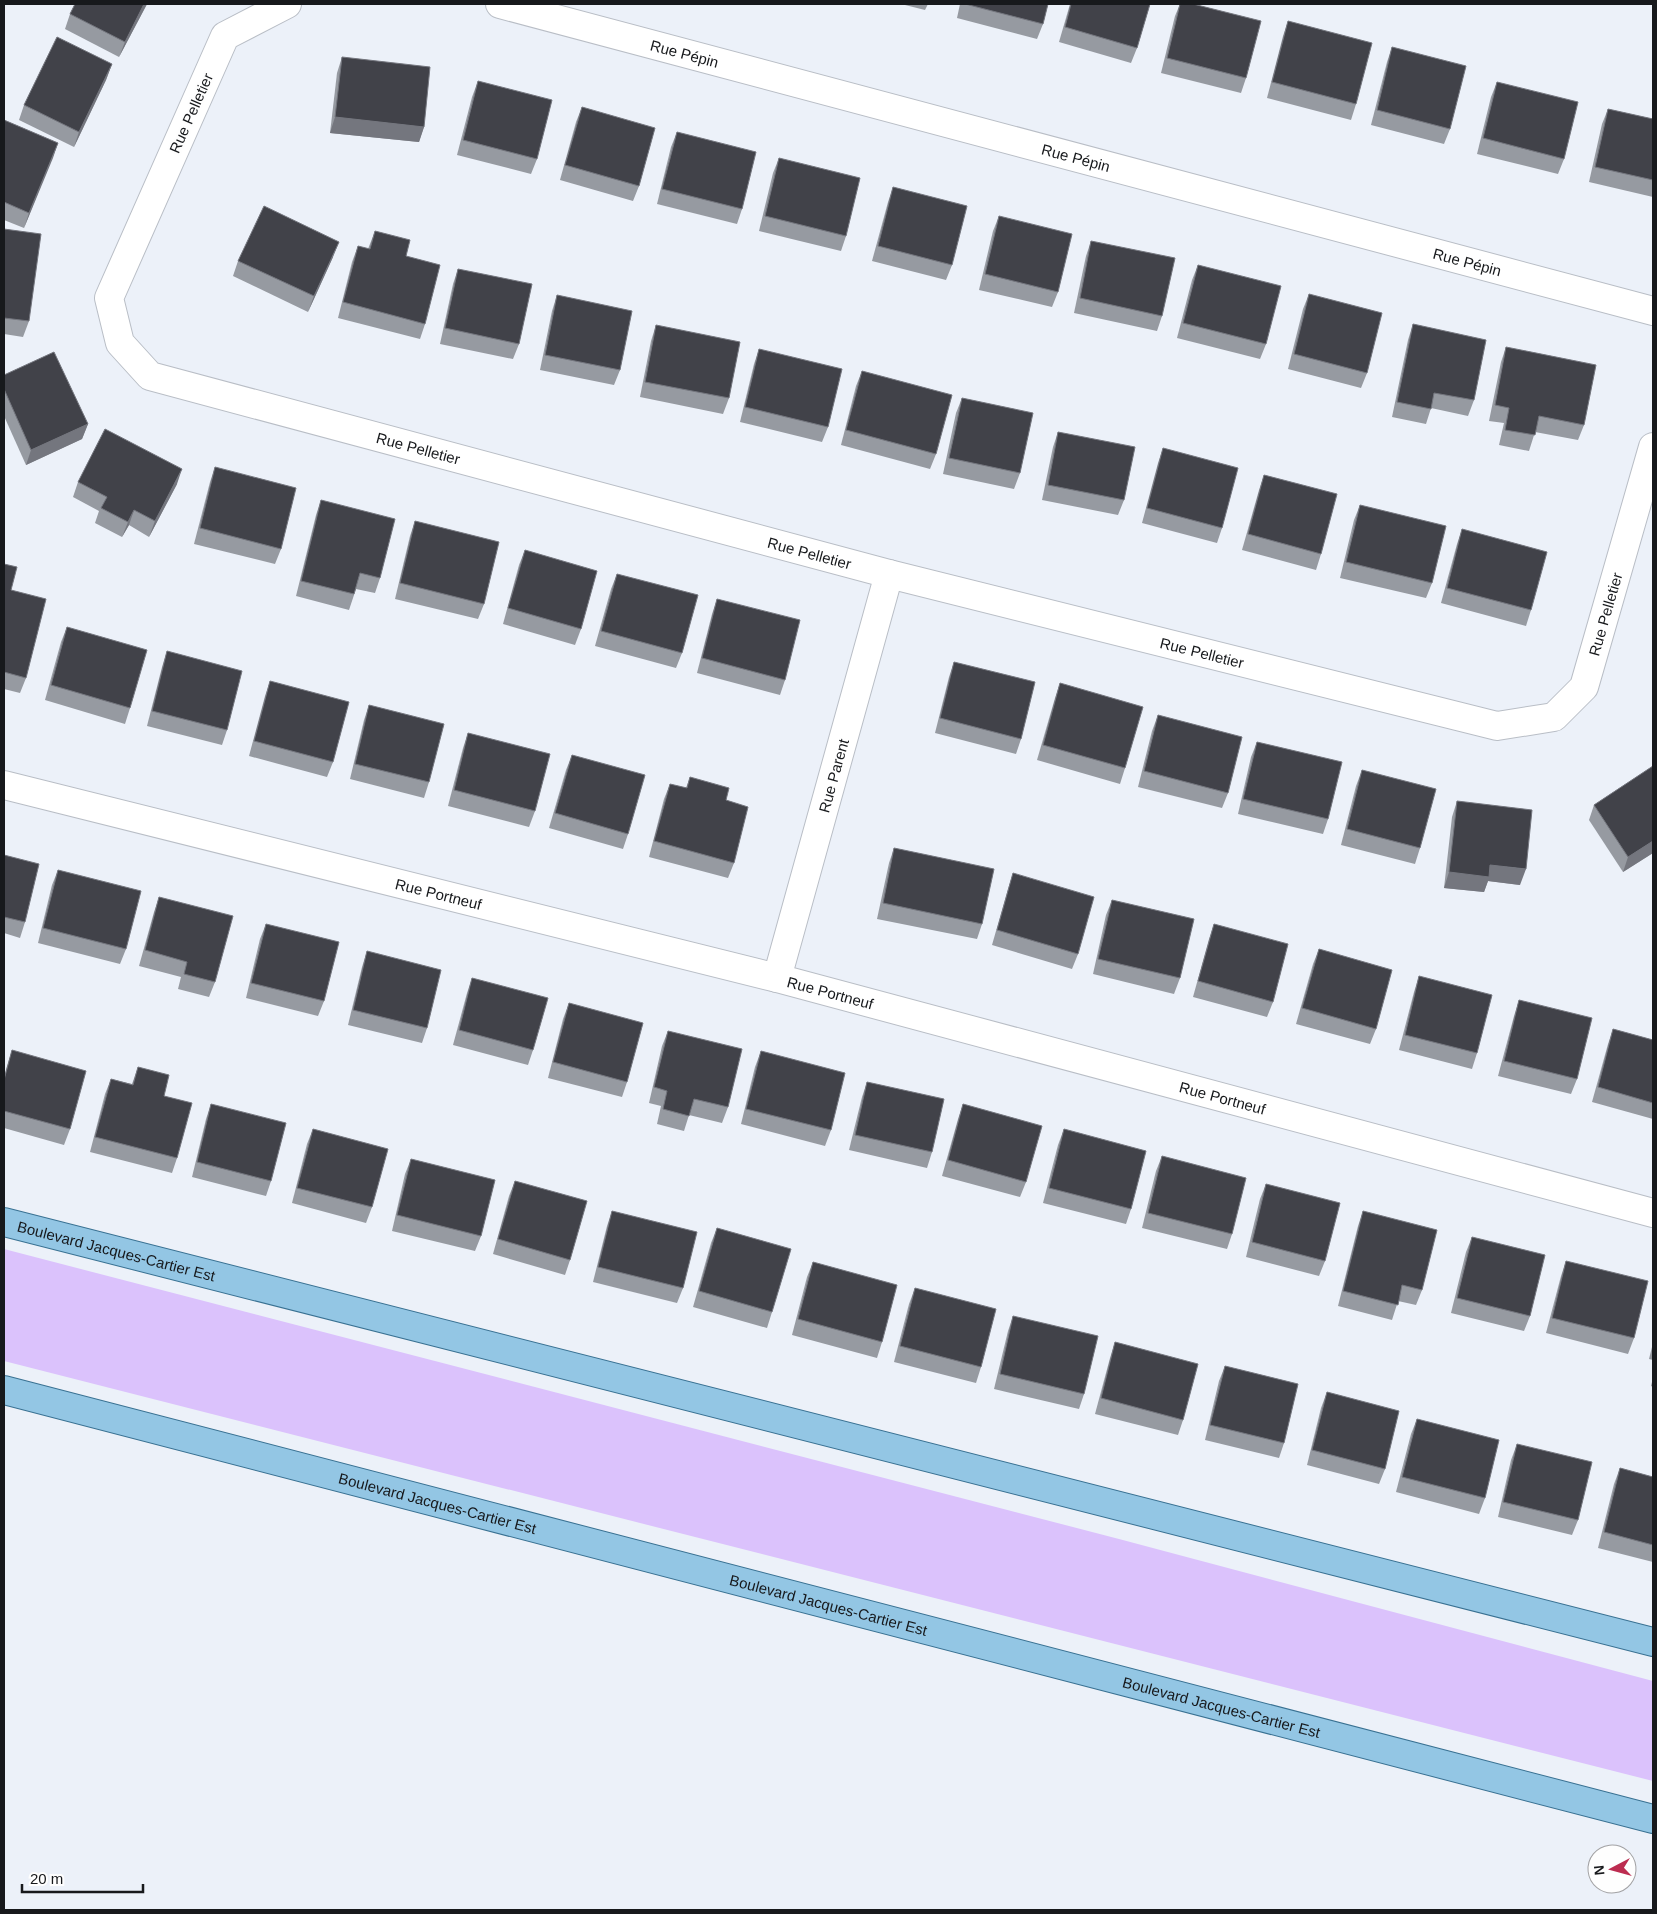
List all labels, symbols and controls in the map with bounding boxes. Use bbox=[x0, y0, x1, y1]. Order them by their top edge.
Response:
street label: Rue Pépin bbox=[649, 36, 721, 70]
street label: Rue Pelletier bbox=[166, 70, 216, 156]
street label: Rue Pépin bbox=[1040, 140, 1112, 175]
street label: Rue Pépin bbox=[1431, 244, 1503, 279]
street label: Rue Pelletier bbox=[375, 429, 462, 467]
street label: Rue Pelletier bbox=[766, 533, 853, 572]
street label: Rue Pelletier bbox=[1585, 570, 1625, 658]
street label: Rue Pelletier bbox=[1158, 634, 1246, 671]
street label: Rue Parent bbox=[815, 736, 852, 814]
street label: Rue Portneuf bbox=[394, 875, 484, 913]
street label: Rue Portneuf bbox=[785, 973, 876, 1012]
street label: Rue Portneuf bbox=[1178, 1078, 1268, 1117]
street label: Boulevard Jacques-Cartier Est bbox=[16, 1217, 218, 1284]
street label: Boulevard Jacques-Cartier Est bbox=[337, 1469, 539, 1537]
street label: Boulevard Jacques-Cartier Est bbox=[728, 1571, 930, 1639]
street label: Boulevard Jacques-Cartier Est bbox=[1121, 1673, 1323, 1741]
north arrow bbox=[1587, 1844, 1637, 1894]
scale bar bbox=[22, 1862, 144, 1894]
text: N bbox=[1591, 1864, 1608, 1876]
text: 20 m bbox=[30, 1870, 63, 1887]

